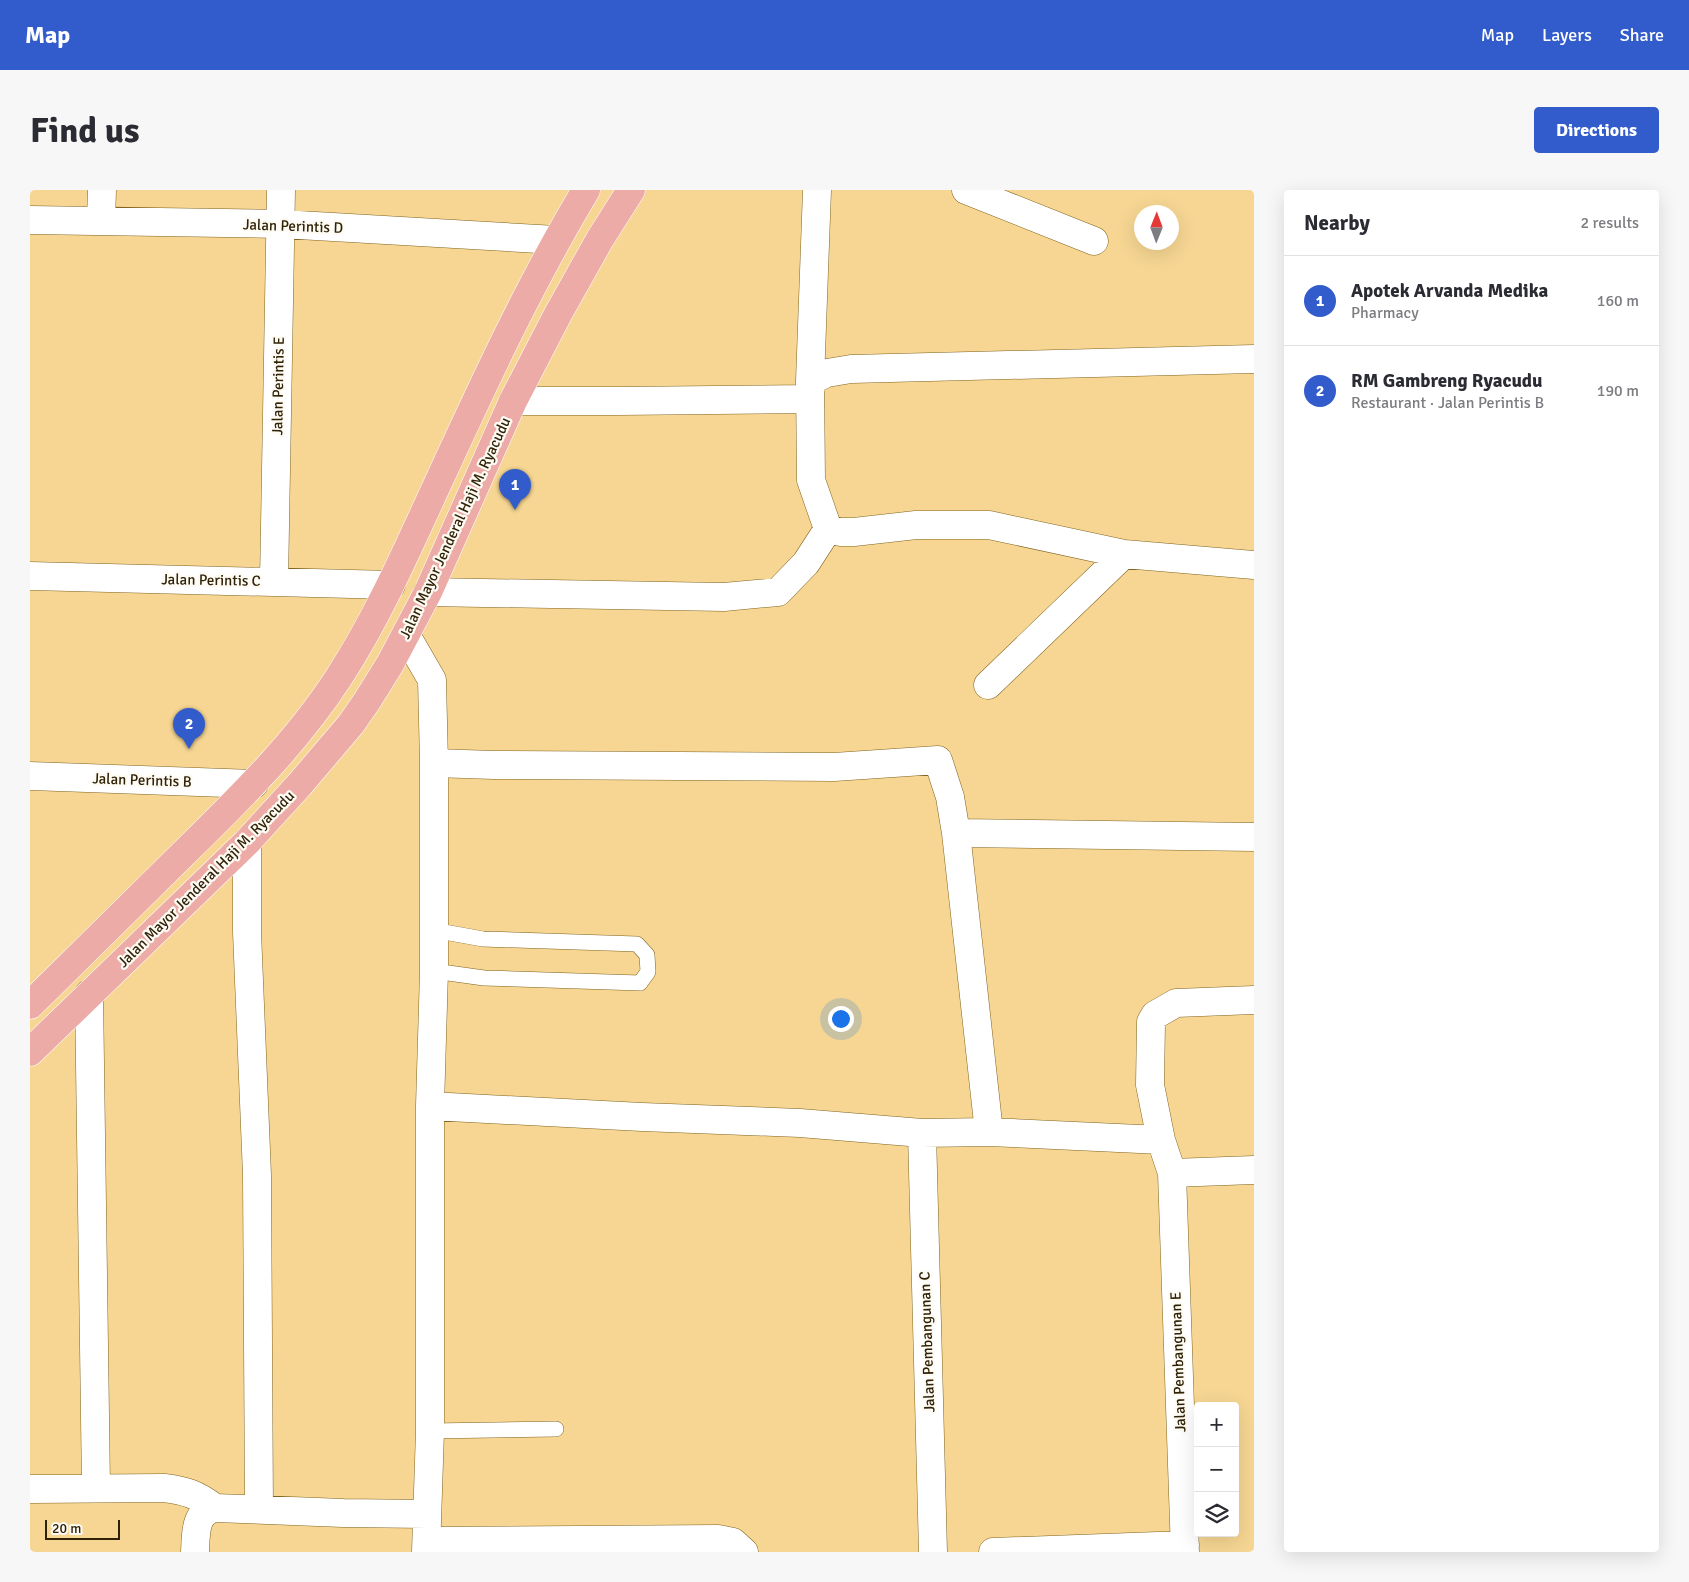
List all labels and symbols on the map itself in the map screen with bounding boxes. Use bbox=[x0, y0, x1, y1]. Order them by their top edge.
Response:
north arrow bbox=[1134, 205, 1179, 250]
street label: Jalan Perintis D bbox=[243, 215, 343, 237]
street label: Jalan Perintis E bbox=[268, 336, 288, 436]
street label: Jalan Mayor Jenderal Haji M. Ryacudu bbox=[396, 414, 514, 642]
pin: 1 bbox=[499, 469, 531, 510]
street label: Jalan Perintis C bbox=[161, 570, 261, 590]
pin: 2 bbox=[173, 708, 205, 749]
street label: Jalan Perintis B bbox=[92, 769, 192, 791]
street label: Jalan Mayor Jenderal Haji M. Ryacudu bbox=[114, 787, 298, 971]
your location bbox=[828, 1006, 854, 1032]
street label: Jalan Pembangunan C bbox=[916, 1271, 938, 1413]
street label: Jalan Pembangunan E bbox=[1167, 1291, 1189, 1433]
scale bar bbox=[45, 1517, 120, 1540]

